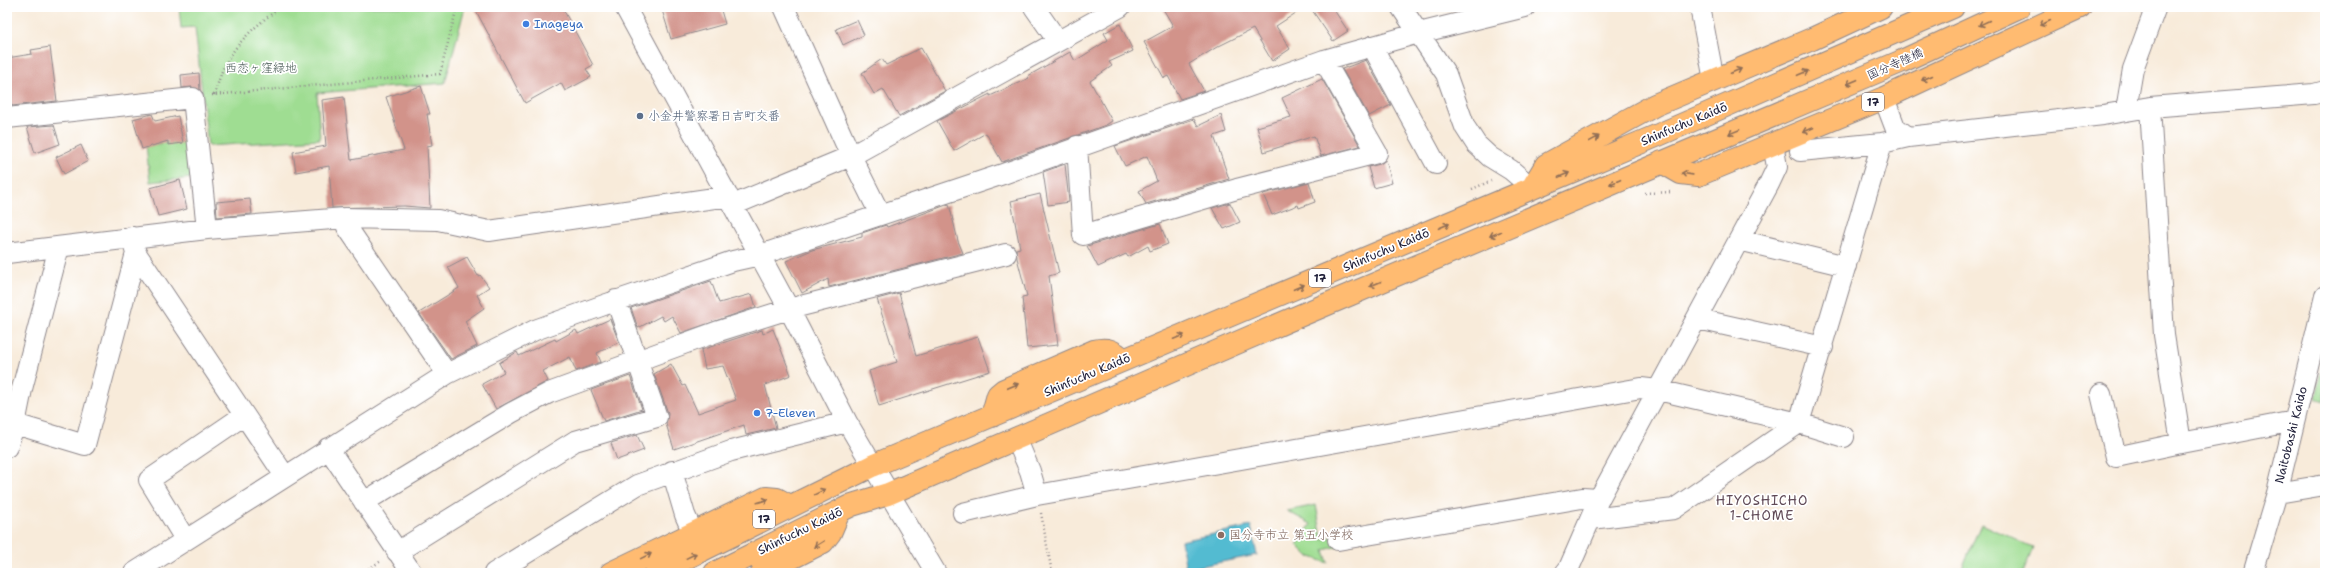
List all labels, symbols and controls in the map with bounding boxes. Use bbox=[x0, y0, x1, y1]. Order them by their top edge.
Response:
place label: Inageya bbox=[534, 16, 584, 32]
marker: Inageya bbox=[521, 19, 531, 29]
one-way arrow bbox=[1978, 20, 1990, 28]
one-way arrow bbox=[2039, 20, 2051, 27]
street label: 国分寺陸橋 bbox=[1864, 44, 1926, 84]
park label: 西恋ヶ窪緑地 bbox=[225, 60, 297, 76]
one-way arrow bbox=[1729, 67, 1741, 74]
one-way arrow bbox=[1796, 69, 1808, 77]
one-way arrow bbox=[1921, 75, 1933, 82]
one-way arrow bbox=[1847, 79, 1859, 87]
road number: 17 bbox=[1862, 93, 1884, 111]
street label: Shinfuchu Kaidō bbox=[1638, 99, 1730, 149]
place label: 小金井警察署日吉町交番 bbox=[648, 108, 780, 124]
marker: 小金井警察署日吉町交番 bbox=[635, 111, 645, 121]
one-way arrow bbox=[1802, 126, 1814, 134]
one-way arrow bbox=[1729, 129, 1741, 136]
one-way arrow bbox=[1587, 135, 1599, 143]
one-way arrow bbox=[1558, 170, 1570, 178]
one-way arrow bbox=[1681, 170, 1694, 178]
one-way arrow bbox=[1609, 179, 1621, 186]
one-way arrow bbox=[1438, 221, 1450, 229]
street label: Shinfuchu Kaidō bbox=[1340, 225, 1432, 275]
one-way arrow bbox=[1490, 230, 1502, 238]
road number: 17 bbox=[1309, 269, 1331, 287]
one-way arrow bbox=[1370, 281, 1382, 288]
one-way arrow bbox=[1292, 282, 1304, 290]
one-way arrow bbox=[1172, 333, 1184, 341]
street label: Shinfuchu Kaidō bbox=[1041, 350, 1133, 400]
one-way arrow bbox=[1006, 381, 1018, 389]
street label: Naitobashi Kaido bbox=[2271, 385, 2311, 485]
place label: 7-Eleven bbox=[765, 405, 816, 421]
marker: 7-Eleven bbox=[752, 408, 762, 418]
one-way arrow bbox=[814, 488, 826, 495]
district label: HIYOSHICHO 1-CHOME bbox=[1716, 492, 1808, 524]
one-way arrow bbox=[757, 497, 770, 504]
street label: Shinfuchu Kaidō bbox=[755, 504, 845, 558]
road number: 17 bbox=[753, 510, 775, 528]
place label: 国分寺市立 第五小学校 bbox=[1229, 527, 1353, 543]
marker: 国分寺市立 第五小学校 bbox=[1216, 530, 1226, 540]
one-way arrow bbox=[813, 540, 825, 548]
one-way arrow bbox=[640, 552, 652, 559]
one-way arrow bbox=[684, 552, 696, 559]

